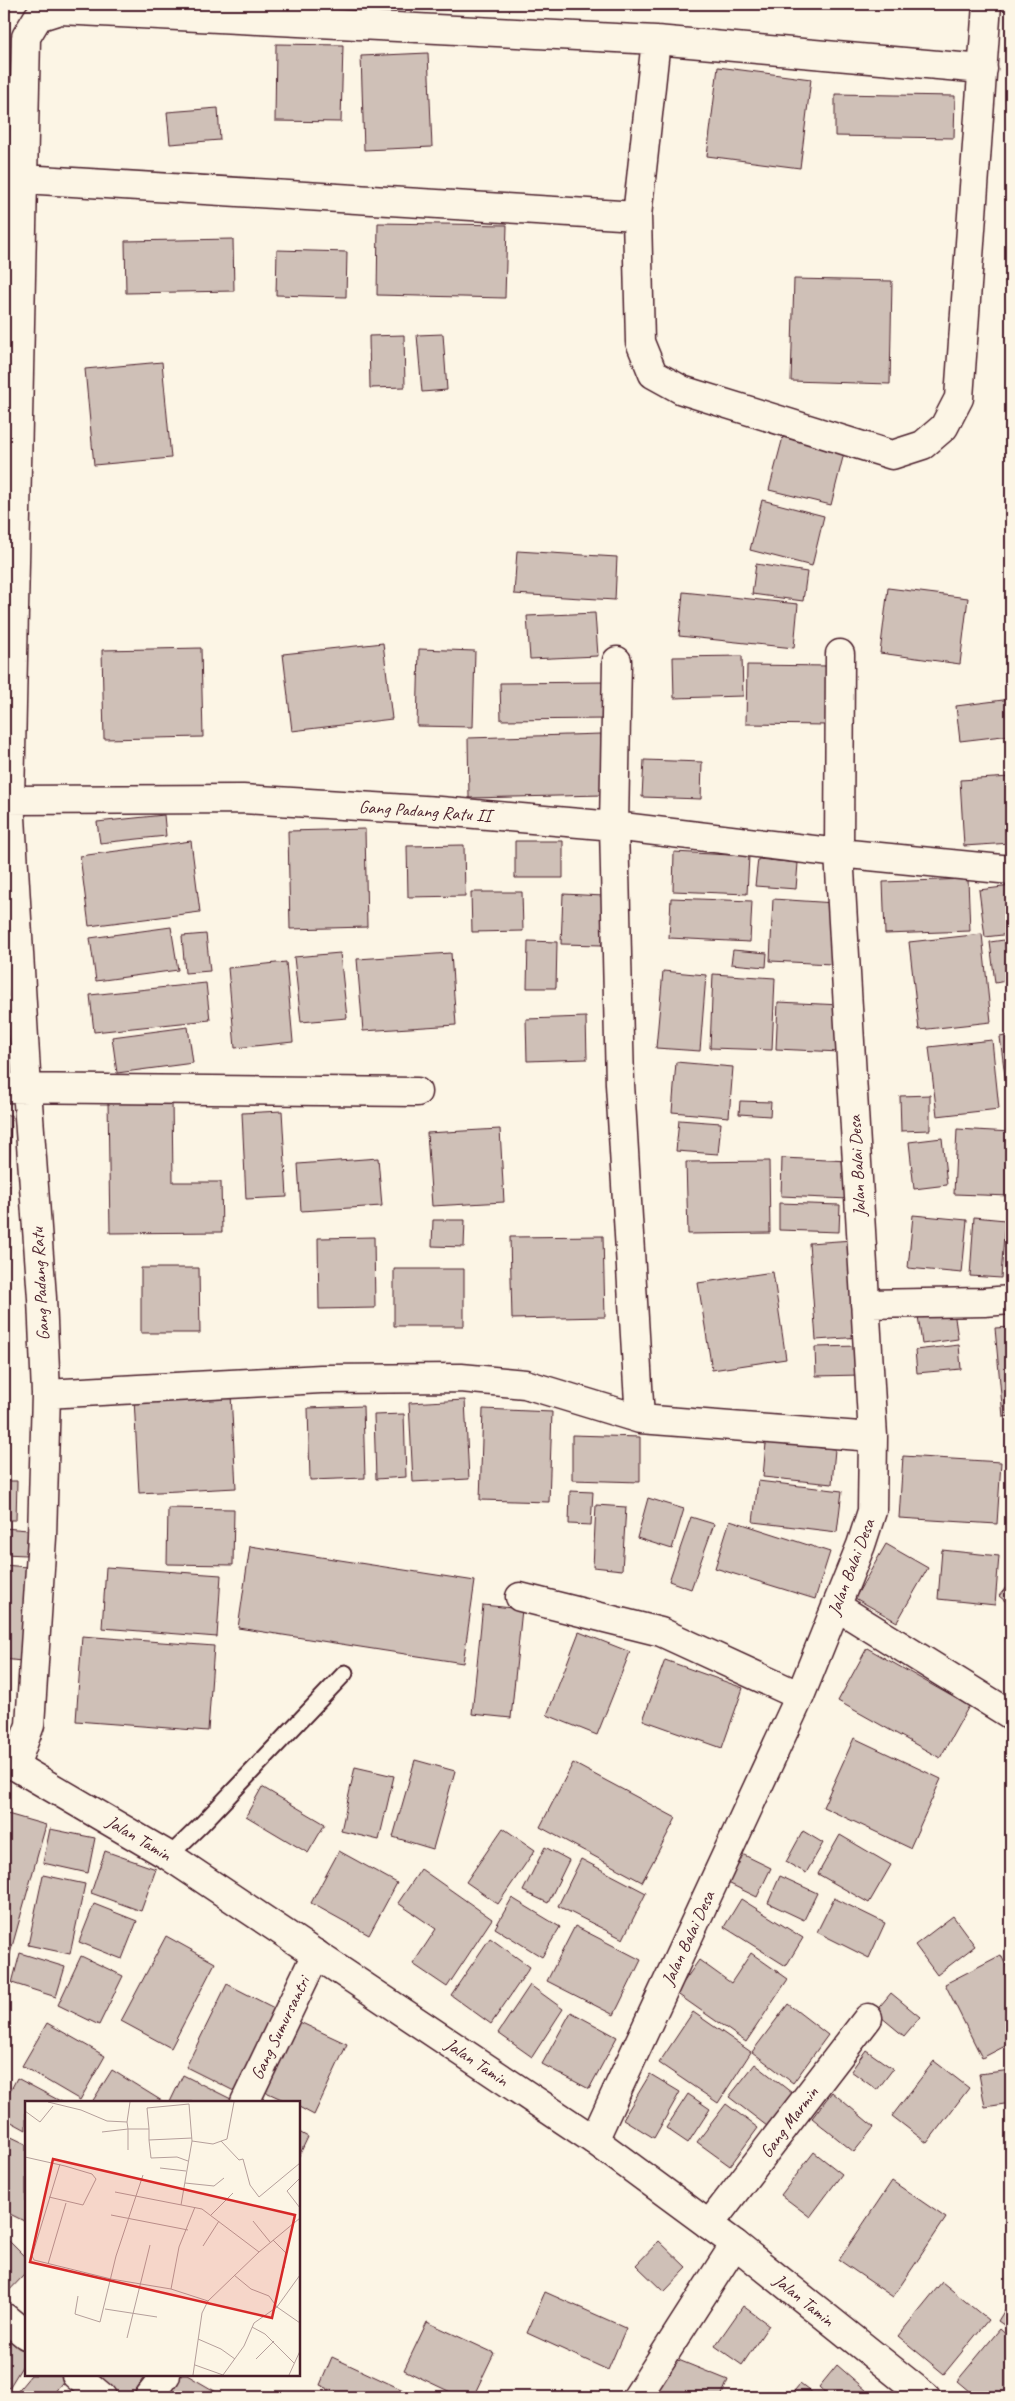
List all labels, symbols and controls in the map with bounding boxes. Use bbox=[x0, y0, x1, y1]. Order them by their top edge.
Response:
street label: Gang Padang Ratu II bbox=[358, 795, 496, 827]
street label: Jalan Balai Desa bbox=[843, 1114, 871, 1218]
street label: Gang Padang Ratu bbox=[26, 1225, 54, 1341]
street label: Jalan Balai Desa bbox=[822, 1515, 880, 1619]
street label: Jalan Tamin bbox=[102, 1810, 176, 1866]
street label: Jalan Balai Desa bbox=[656, 1886, 720, 1990]
street label: Gang Sumursantri bbox=[246, 1970, 316, 2083]
street label: Jalan Tamin bbox=[440, 2032, 513, 2092]
street label: Gang Marmin bbox=[755, 2081, 824, 2162]
inset map bbox=[25, 2101, 300, 2376]
street label: Jalan Tamin bbox=[769, 2268, 839, 2332]

